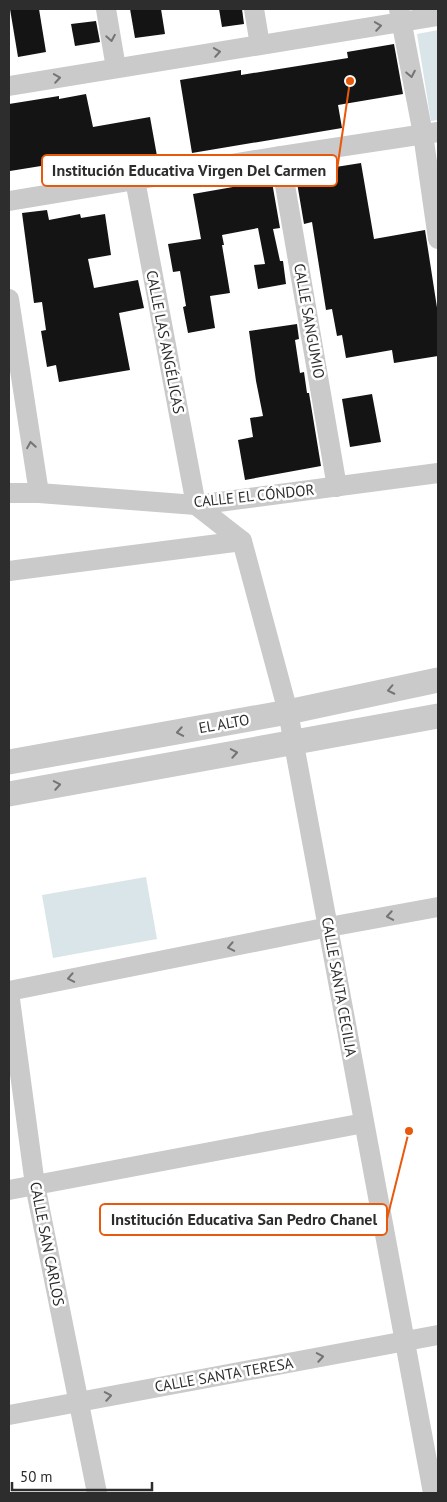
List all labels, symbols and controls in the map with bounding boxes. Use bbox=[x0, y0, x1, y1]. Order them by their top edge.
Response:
one-way arrow bbox=[373, 21, 382, 31]
one-way arrow bbox=[105, 34, 115, 43]
one-way arrow bbox=[213, 47, 222, 57]
one-way arrow bbox=[406, 69, 416, 78]
one-way arrow bbox=[53, 73, 61, 83]
callout: Institución Educativa Virgen Del Carmen bbox=[42, 155, 337, 186]
text: Institución Educativa Virgen Del Carmen bbox=[52, 160, 326, 180]
street label: CALLE SANGUMIO bbox=[290, 262, 329, 380]
street label: CALLE LAS ANGÉLICAS bbox=[142, 269, 189, 415]
one-way arrow bbox=[27, 440, 37, 449]
street label: CALLE EL CÓNDOR bbox=[193, 480, 315, 511]
one-way arrow bbox=[386, 684, 395, 695]
street label: EL ALTO bbox=[197, 710, 251, 737]
one-way arrow bbox=[175, 726, 184, 736]
one-way arrow bbox=[229, 749, 238, 759]
one-way arrow bbox=[52, 781, 61, 791]
one-way arrow bbox=[386, 911, 395, 921]
street label: CALLE SANTA CECILIA bbox=[318, 916, 361, 1058]
one-way arrow bbox=[226, 941, 235, 951]
one-way arrow bbox=[67, 973, 76, 983]
street label: CALLE SAN CARLOS bbox=[26, 1180, 69, 1308]
callout: Institución Educativa San Pedro Chanel bbox=[100, 1204, 387, 1235]
text: Institución Educativa San Pedro Chanel bbox=[111, 1209, 377, 1229]
street label: CALLE SANTA TERESA bbox=[153, 1353, 295, 1396]
one-way arrow bbox=[315, 1353, 324, 1363]
one-way arrow bbox=[104, 1392, 113, 1402]
scale bar bbox=[12, 1460, 152, 1492]
text: 50 m bbox=[20, 1467, 53, 1486]

